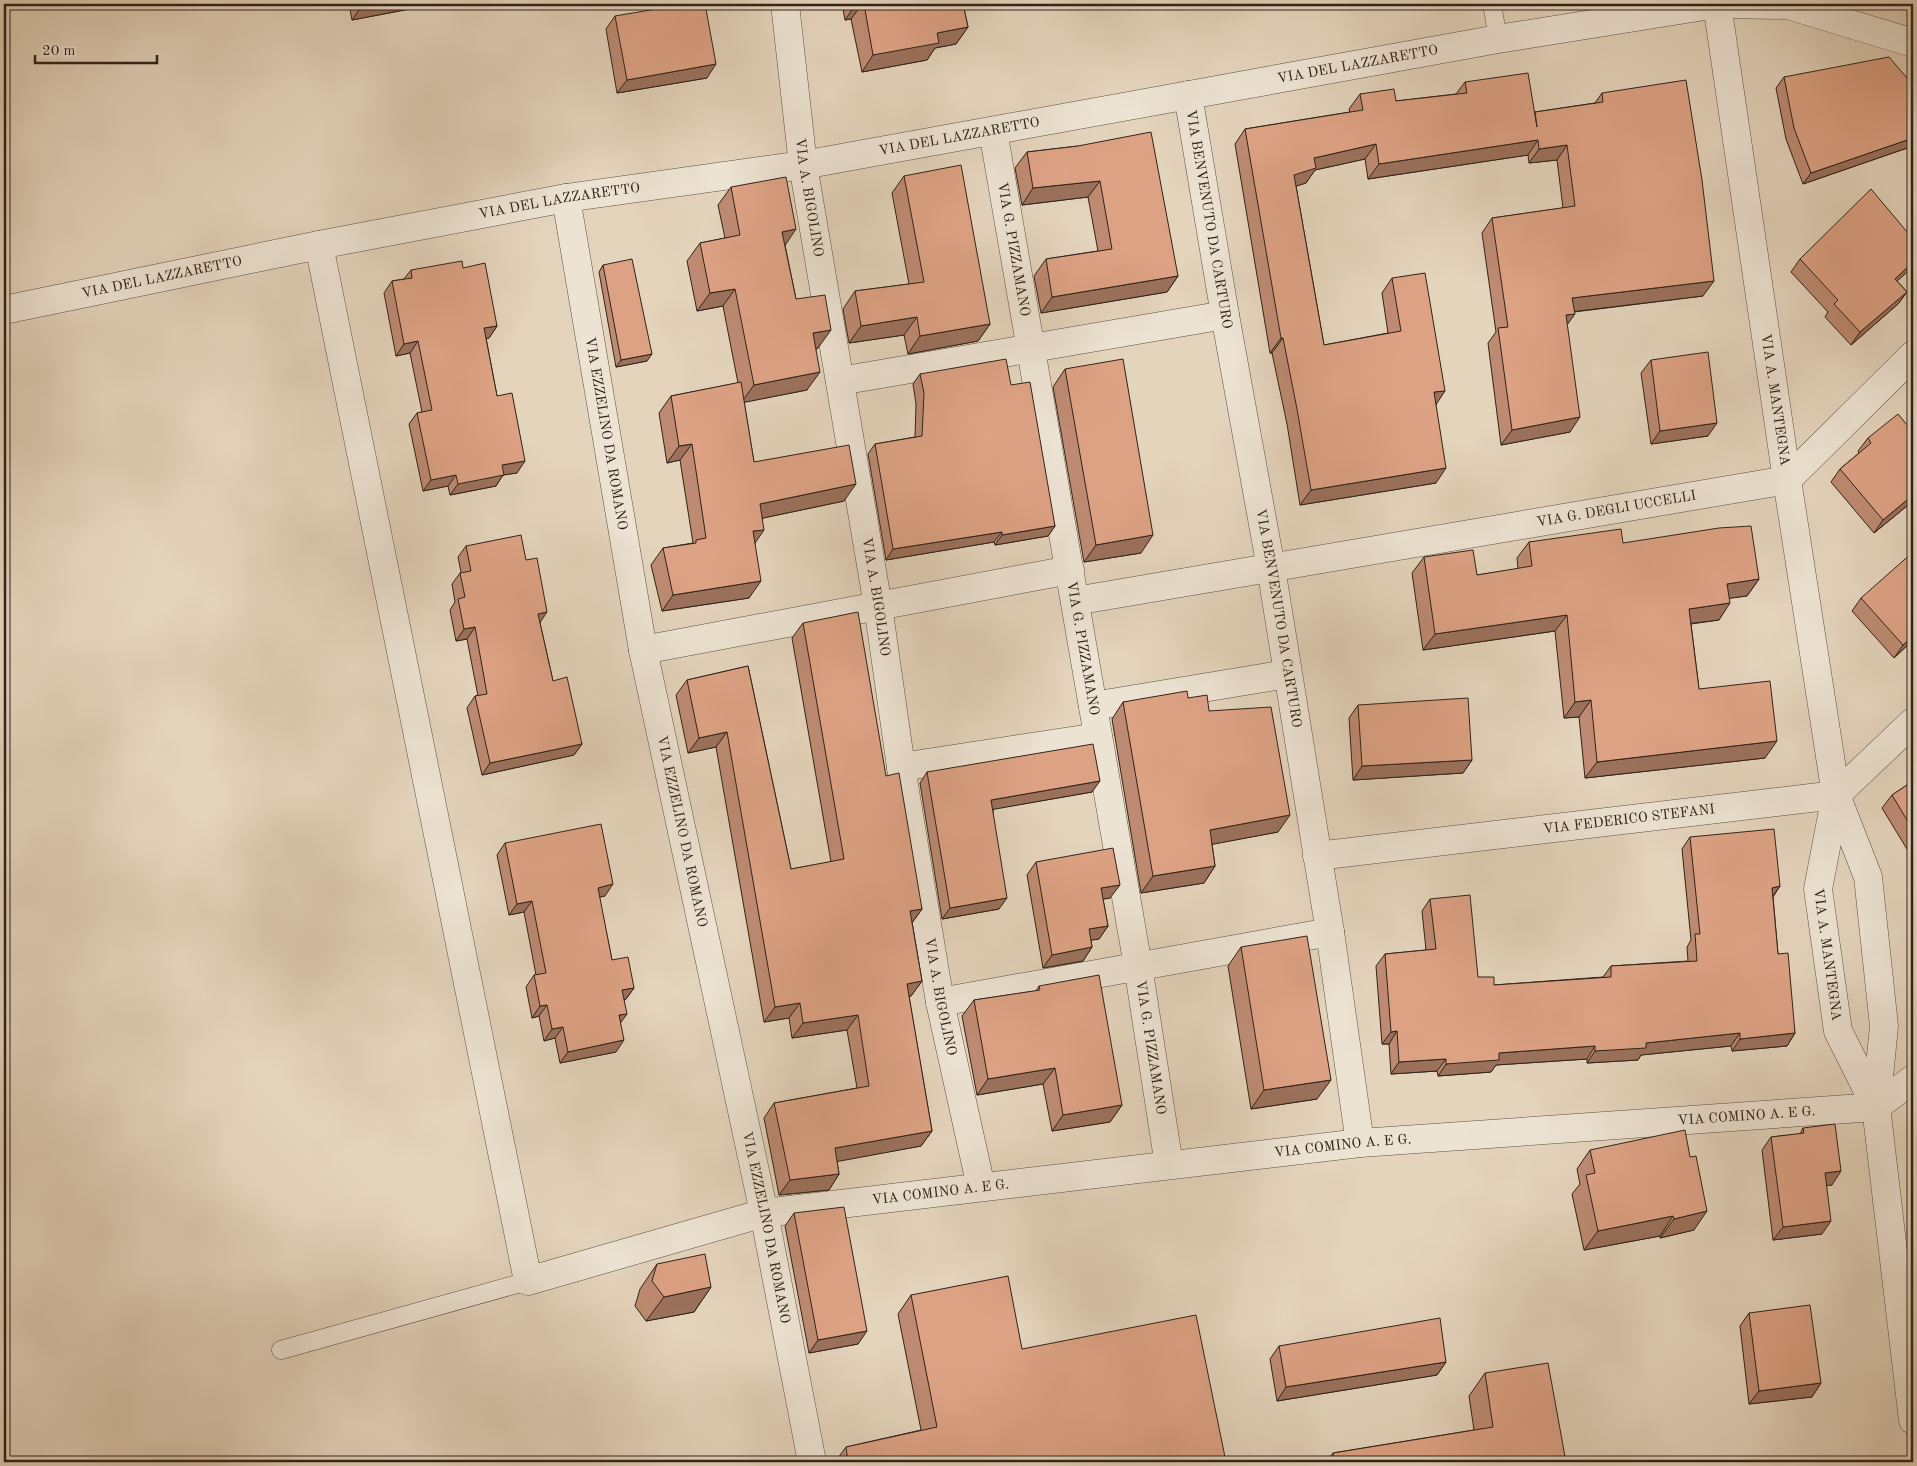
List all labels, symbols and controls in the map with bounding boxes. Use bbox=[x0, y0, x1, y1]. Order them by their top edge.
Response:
scale bar bbox=[35, 32, 158, 64]
street label: VIA DEL LAZZARETTO bbox=[1276, 43, 1439, 86]
text: 20 m bbox=[42, 44, 76, 59]
street label: VIA BENVENUTO DA CARTURO bbox=[1184, 109, 1234, 330]
street label: VIA DEL LAZZARETTO bbox=[877, 115, 1041, 158]
street label: VIA A. BIGOLINO bbox=[793, 137, 826, 258]
street label: VIA DEL LAZZARETTO bbox=[477, 181, 641, 221]
street label: VIA G. PIZZAMANO bbox=[995, 181, 1032, 318]
street label: VIA DEL LAZZARETTO bbox=[80, 254, 243, 301]
street label: VIA A. MANTEGNA bbox=[1759, 333, 1792, 467]
street label: VIA EZZELINO DA ROMANO bbox=[583, 336, 629, 531]
street label: VIA G. DEGLI UCCELLI bbox=[1535, 489, 1697, 529]
street label: VIA BENVENUTO DA CARTURO bbox=[1253, 508, 1304, 729]
street label: VIA A. BIGOLINO bbox=[859, 536, 892, 657]
street label: VIA G. PIZZAMANO bbox=[1064, 580, 1101, 717]
street label: VIA EZZELINO DA ROMANO bbox=[655, 734, 709, 929]
street label: VIA FEDERICO STEFANI bbox=[1542, 802, 1716, 836]
street label: VIA A. MANTEGNA bbox=[1811, 888, 1844, 1022]
street label: VIA A. BIGOLINO bbox=[922, 936, 959, 1057]
street label: VIA G. PIZZAMANO bbox=[1133, 979, 1168, 1116]
street label: VIA COMINO A. E G. bbox=[1677, 1104, 1816, 1128]
street label: VIA EZZELINO DA ROMANO bbox=[740, 1130, 792, 1325]
street label: VIA COMINO A. E G. bbox=[1273, 1132, 1412, 1160]
street label: VIA COMINO A. E G. bbox=[871, 1177, 1010, 1207]

